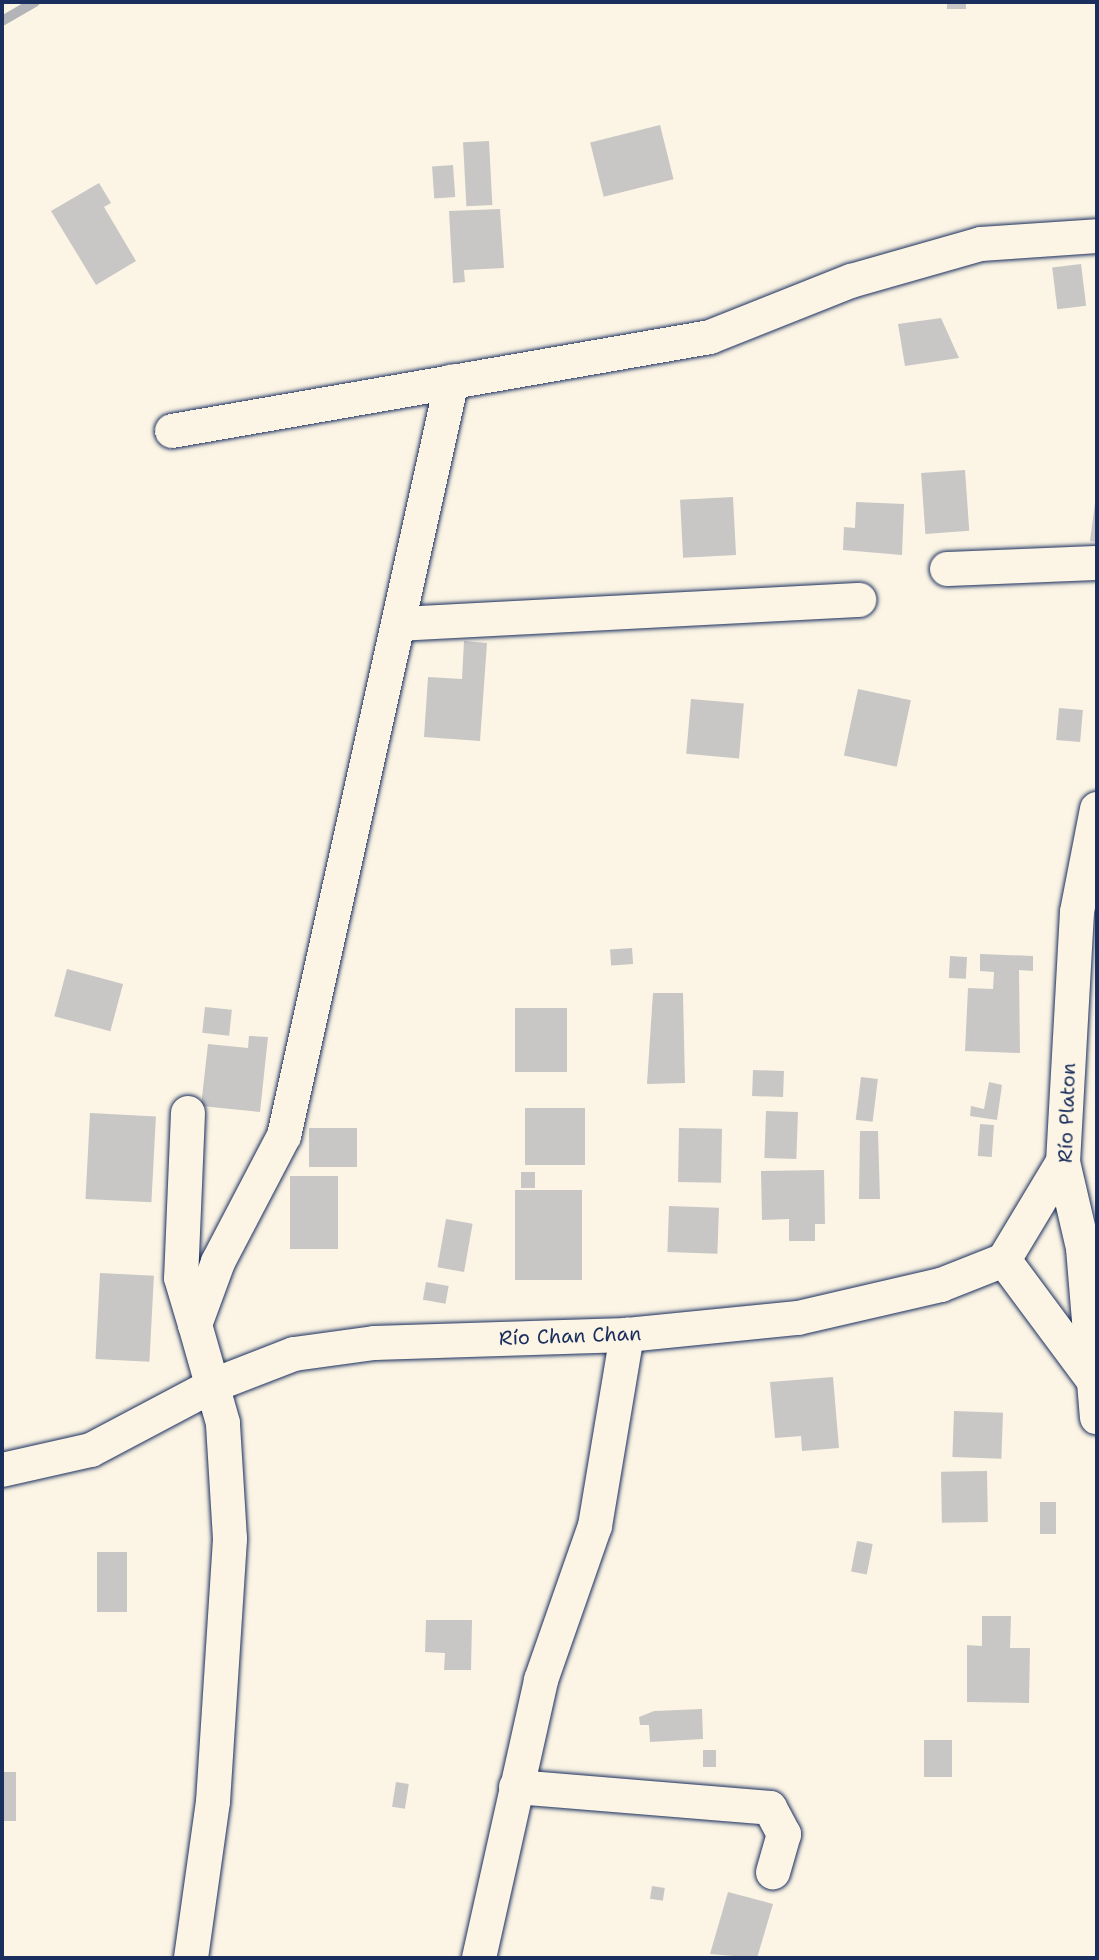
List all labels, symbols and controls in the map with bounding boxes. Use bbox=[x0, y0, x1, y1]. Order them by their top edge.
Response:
street label: Río Platon bbox=[1053, 1063, 1081, 1163]
street label: Río Chan Chan bbox=[498, 1322, 642, 1350]

